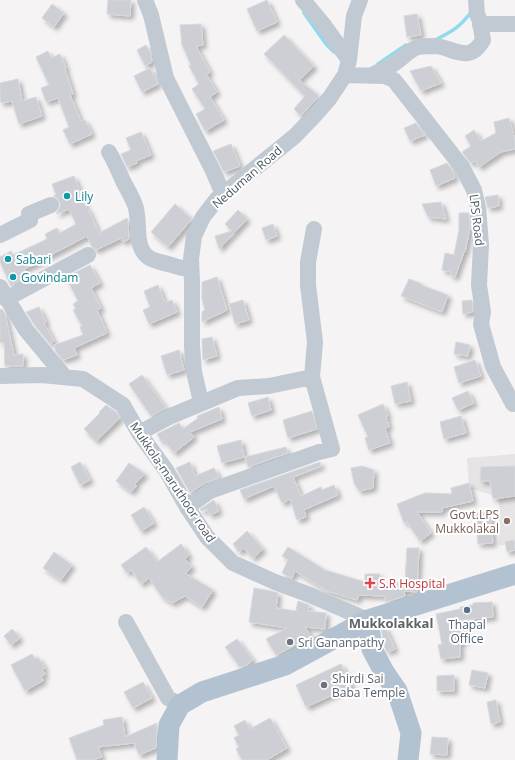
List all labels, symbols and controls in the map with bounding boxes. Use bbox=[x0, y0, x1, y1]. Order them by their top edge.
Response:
street label: Neduman Road bbox=[208, 142, 286, 212]
place label: Lily bbox=[75, 188, 94, 205]
marker: Lily bbox=[62, 191, 72, 201]
street label: LPS Road bbox=[465, 193, 489, 247]
place label: Sabari bbox=[16, 251, 51, 268]
marker: Sabari bbox=[3, 254, 13, 264]
place label: Govindam bbox=[21, 269, 78, 286]
marker: Govindam bbox=[8, 272, 18, 282]
street label: Mukkola-maruthoor road bbox=[126, 418, 220, 546]
place label: Govt.LPS Mukkolakal bbox=[435, 506, 499, 537]
marker: Govt.LPS Mukkolakal bbox=[502, 516, 512, 526]
place label: S.R Hospital bbox=[379, 575, 445, 592]
marker: S.R Hospital bbox=[364, 577, 376, 589]
marker: Thapal Office bbox=[462, 605, 472, 615]
district label: Mukkolakkal bbox=[349, 614, 433, 632]
place label: Thapal Office bbox=[448, 616, 486, 647]
place label: Sri Gananpathy bbox=[298, 634, 385, 651]
marker: Sri Gananpathy bbox=[285, 637, 295, 647]
place label: Shirdi Sai Baba Temple bbox=[332, 670, 405, 701]
marker: Shirdi Sai Baba Temple bbox=[319, 680, 329, 690]

